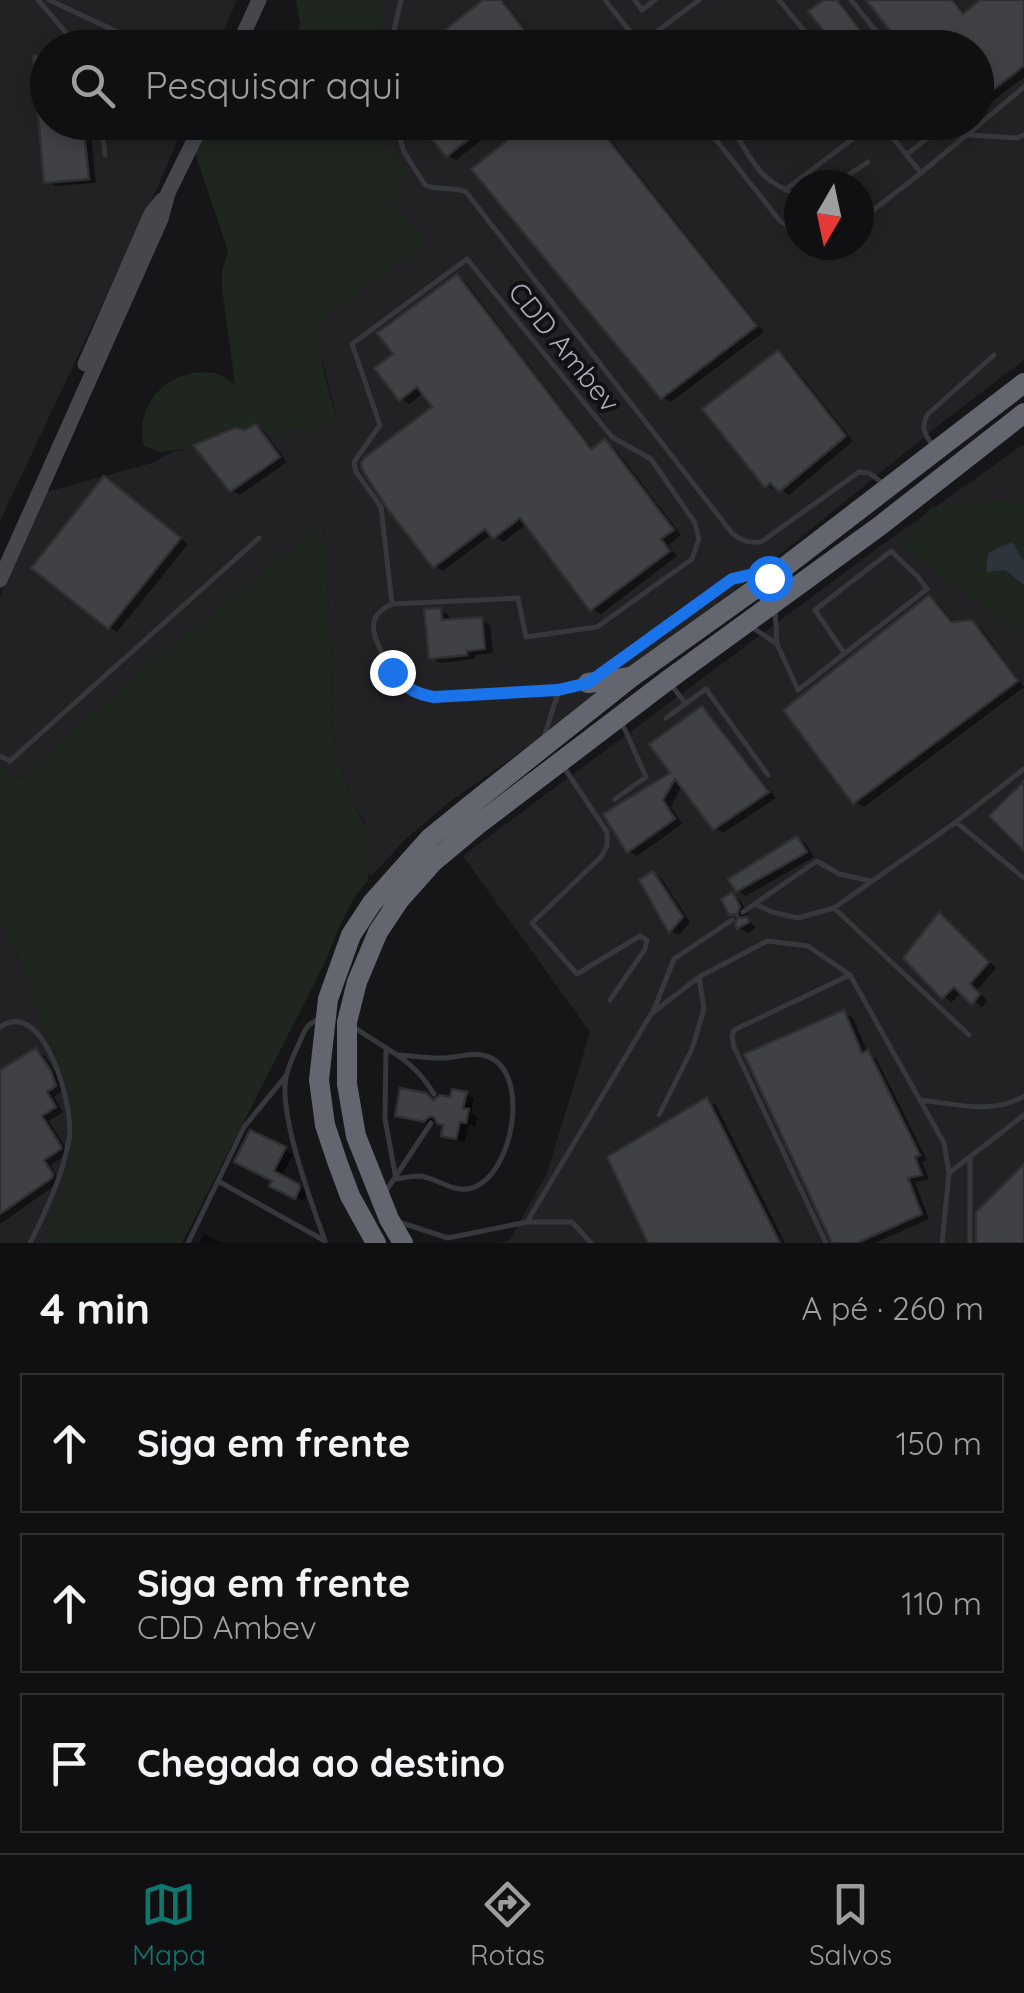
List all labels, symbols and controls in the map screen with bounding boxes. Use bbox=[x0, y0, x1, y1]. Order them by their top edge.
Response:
search box bbox=[30, 30, 994, 140]
icon: search bbox=[65, 58, 120, 113]
text: Pesquisar aqui bbox=[145, 61, 401, 109]
north arrow bbox=[784, 170, 874, 260]
street label: CDD Ambev bbox=[501, 275, 627, 419]
route start bbox=[747, 556, 793, 602]
route end bbox=[370, 650, 416, 696]
text: 4 min bbox=[40, 1282, 150, 1335]
text: A pé · 260 m bbox=[801, 1288, 984, 1328]
icon: ahead bbox=[42, 1416, 97, 1471]
text: Siga em frente bbox=[137, 1419, 410, 1467]
text: 150 m bbox=[896, 1423, 982, 1463]
text: Siga em frente bbox=[137, 1559, 410, 1607]
icon: ahead bbox=[42, 1576, 97, 1631]
text: 110 m bbox=[901, 1583, 982, 1623]
text: CDD Ambev bbox=[137, 1607, 317, 1647]
icon: arrive bbox=[42, 1736, 97, 1791]
text: Chegada ao destino bbox=[137, 1739, 505, 1787]
tab: Mapa bbox=[132, 1877, 206, 1972]
tab: Rotas bbox=[470, 1877, 545, 1972]
tab: Salvos bbox=[809, 1877, 892, 1972]

